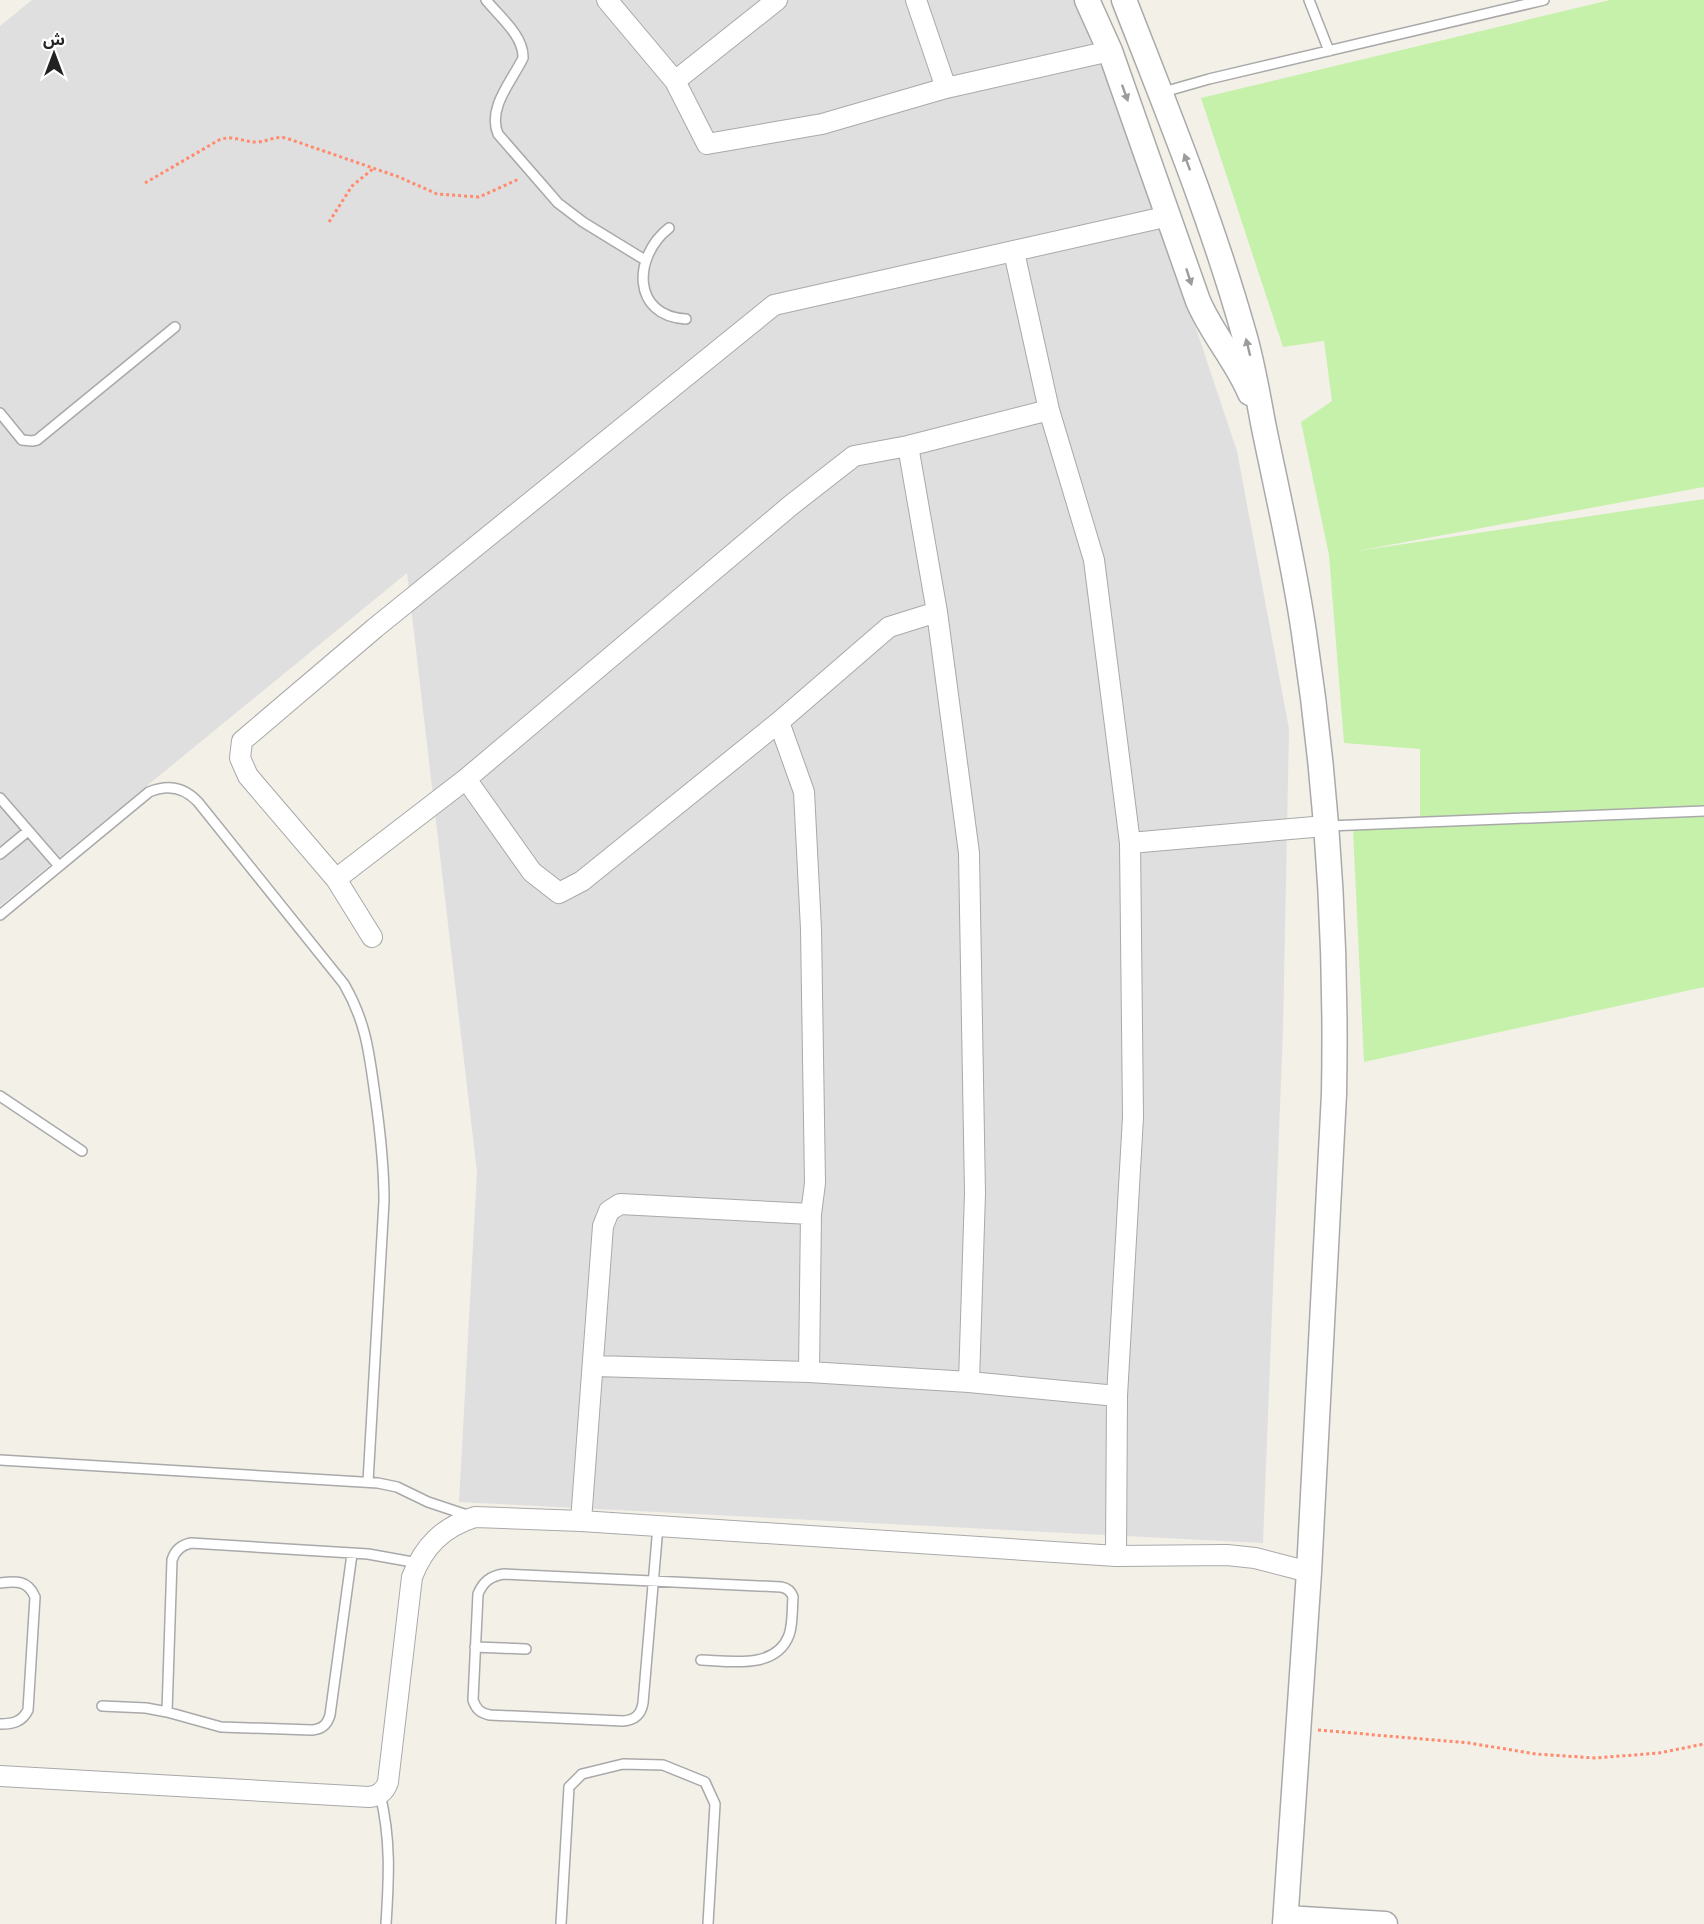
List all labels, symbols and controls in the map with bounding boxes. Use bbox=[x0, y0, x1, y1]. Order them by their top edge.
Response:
north arrow bbox=[24, 24, 84, 84]
text: ش bbox=[43, 30, 65, 49]
one-way arrow bbox=[1121, 84, 1131, 102]
one-way arrow bbox=[1182, 153, 1191, 171]
one-way arrow bbox=[1185, 268, 1195, 286]
one-way arrow bbox=[1242, 338, 1252, 357]

